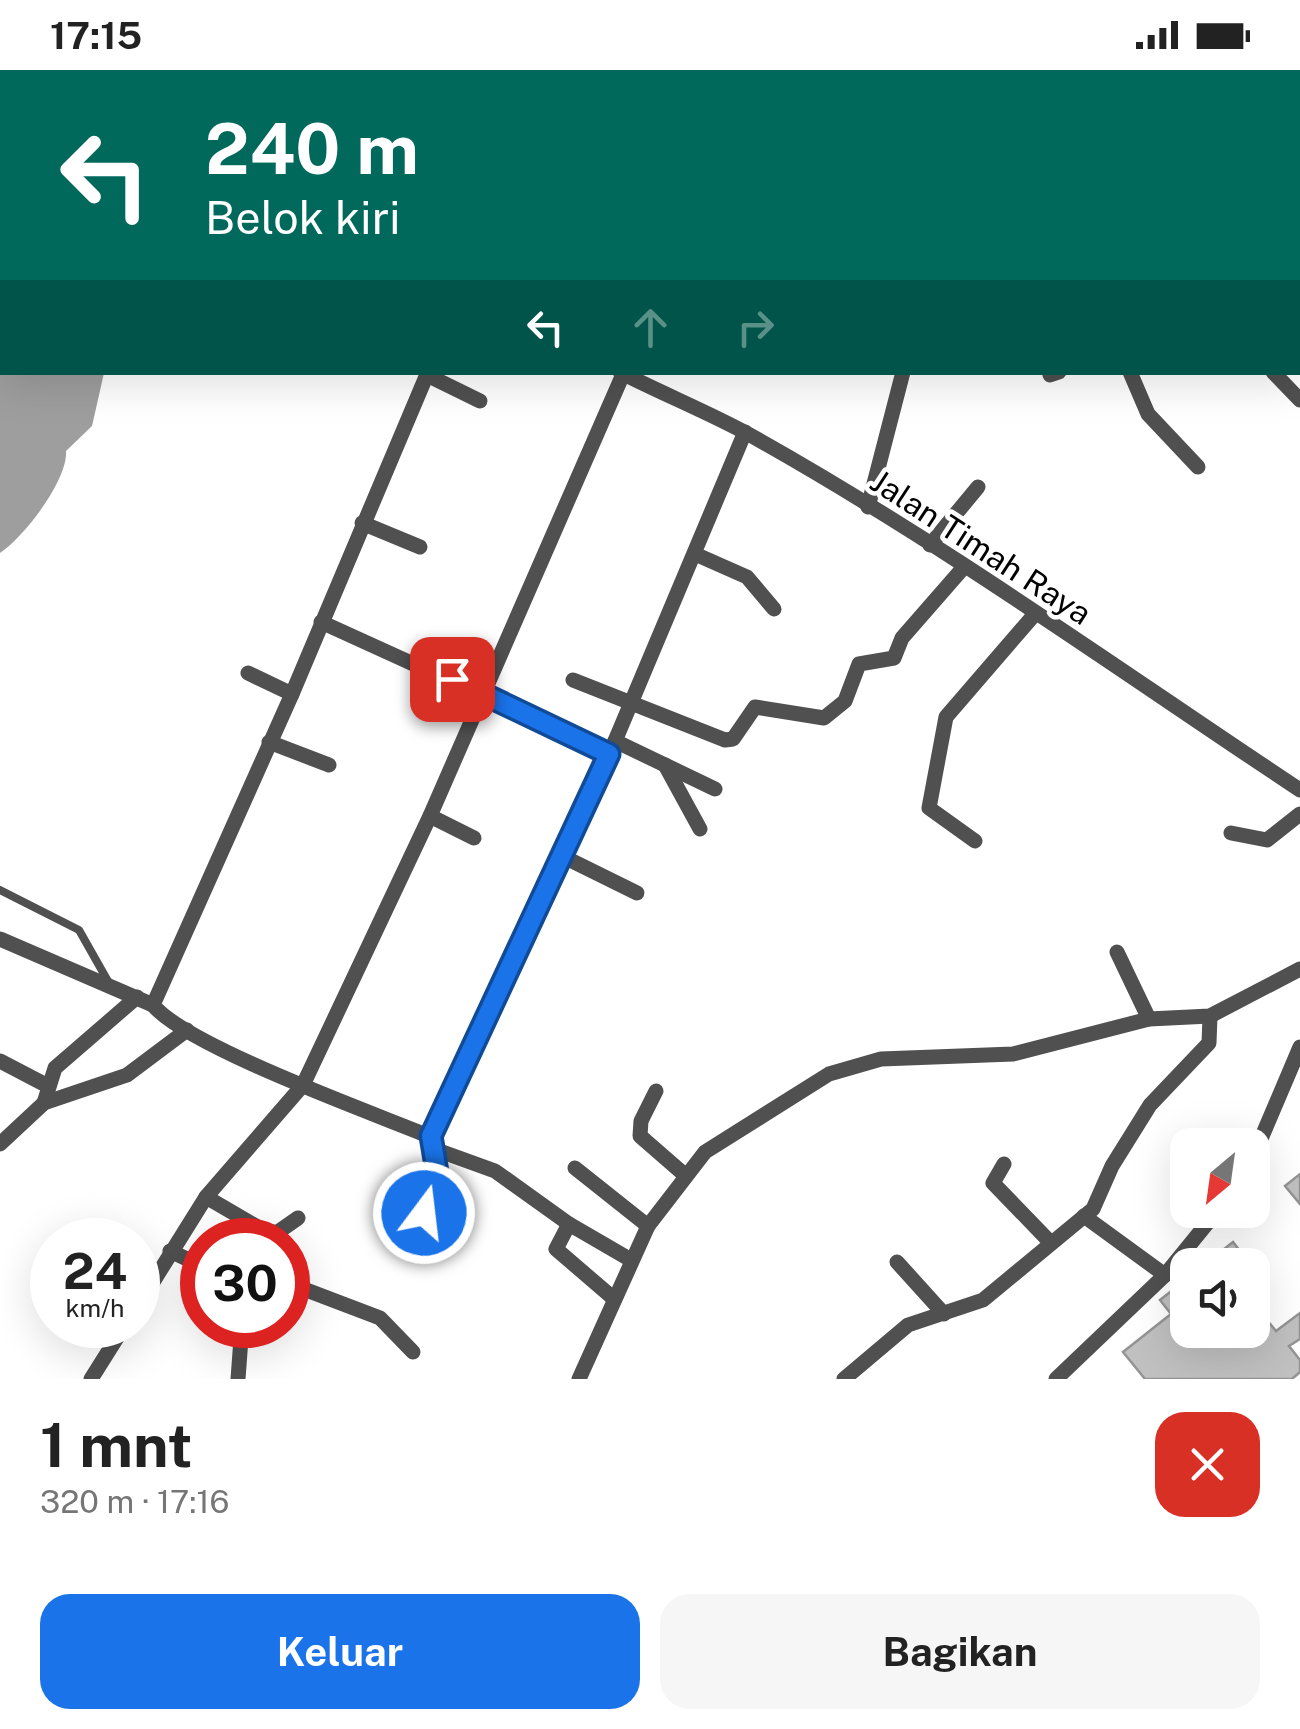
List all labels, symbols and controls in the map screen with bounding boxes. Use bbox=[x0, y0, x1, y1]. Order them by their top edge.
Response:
text: 17:15 bbox=[50, 13, 142, 58]
text: 240 m bbox=[205, 107, 419, 190]
icon: left bbox=[40, 110, 170, 240]
text: Belok kiri bbox=[205, 191, 400, 244]
icon: left bbox=[518, 300, 573, 355]
icon: ahead bbox=[623, 300, 678, 355]
icon: right bbox=[728, 300, 783, 355]
street label: Jalan Timah Raya bbox=[864, 462, 1098, 632]
pin bbox=[410, 637, 495, 722]
icon: arrive bbox=[425, 652, 480, 707]
north arrow bbox=[1170, 1128, 1270, 1228]
map controls bbox=[1170, 1128, 1270, 1348]
position arrow bbox=[372, 1161, 476, 1265]
speed limit sign: 30 bbox=[180, 1218, 310, 1348]
text: 24 bbox=[63, 1241, 127, 1300]
button: sound bbox=[1170, 1248, 1270, 1348]
text: km/h bbox=[66, 1293, 124, 1323]
text: 1 mnt bbox=[40, 1410, 192, 1481]
button: close bbox=[1155, 1412, 1260, 1517]
text: 320 m · 17:16 bbox=[40, 1483, 229, 1520]
button: Keluar bbox=[40, 1594, 640, 1709]
button: Bagikan bbox=[660, 1594, 1260, 1709]

